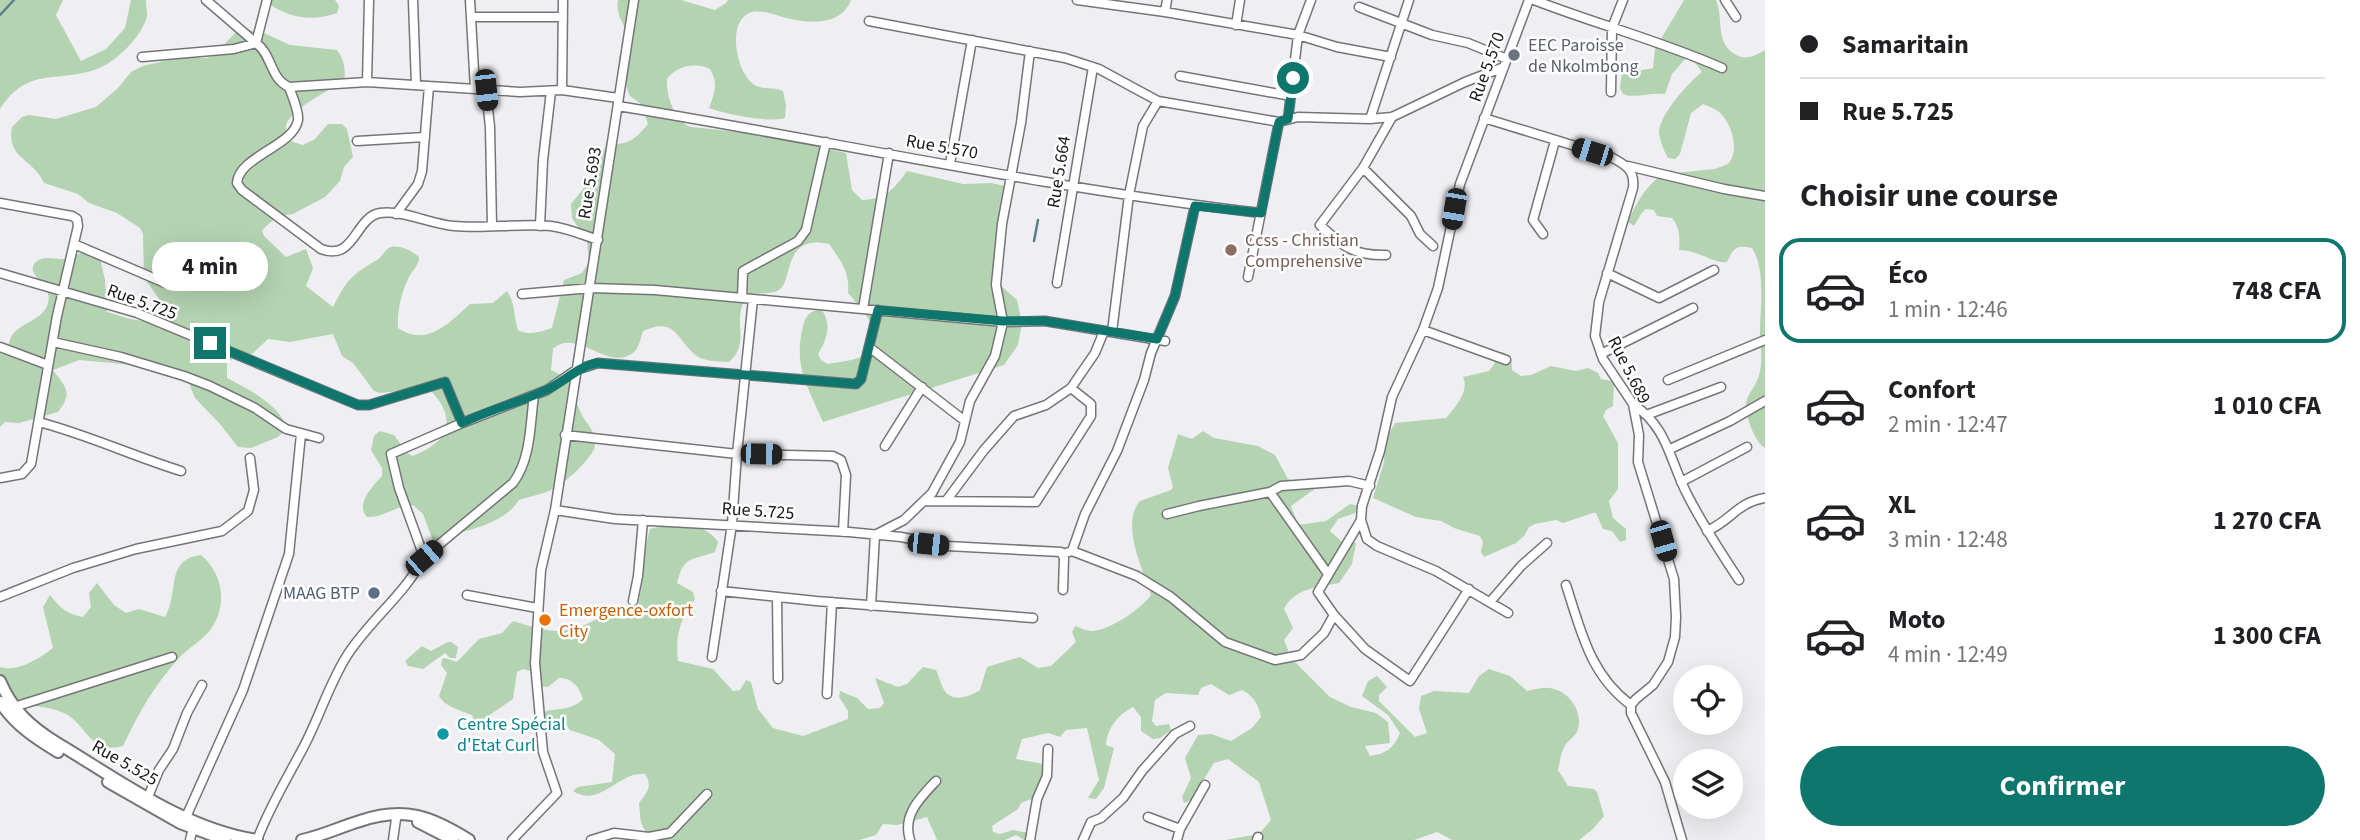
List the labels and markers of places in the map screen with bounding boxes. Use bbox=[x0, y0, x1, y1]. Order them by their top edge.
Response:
place label: EEC Paroisse de Nkolmbong bbox=[1528, 33, 1639, 79]
marker: EEC Paroisse de Nkolmbong bbox=[1506, 47, 1522, 63]
place label: Ccss - Christian Comprehensive bbox=[1245, 228, 1363, 274]
marker: Ccss - Christian Comprehensive bbox=[1223, 242, 1239, 258]
place label: MAAG BTP bbox=[283, 581, 360, 606]
marker: MAAG BTP bbox=[366, 585, 382, 601]
place label: Emergence-oxfort City bbox=[559, 598, 693, 644]
marker: Emergence-oxfort City bbox=[537, 612, 553, 628]
place label: Centre Spécial d'Etat Curl bbox=[457, 712, 566, 758]
marker: Centre Spécial d'Etat Curl bbox=[435, 726, 451, 742]

